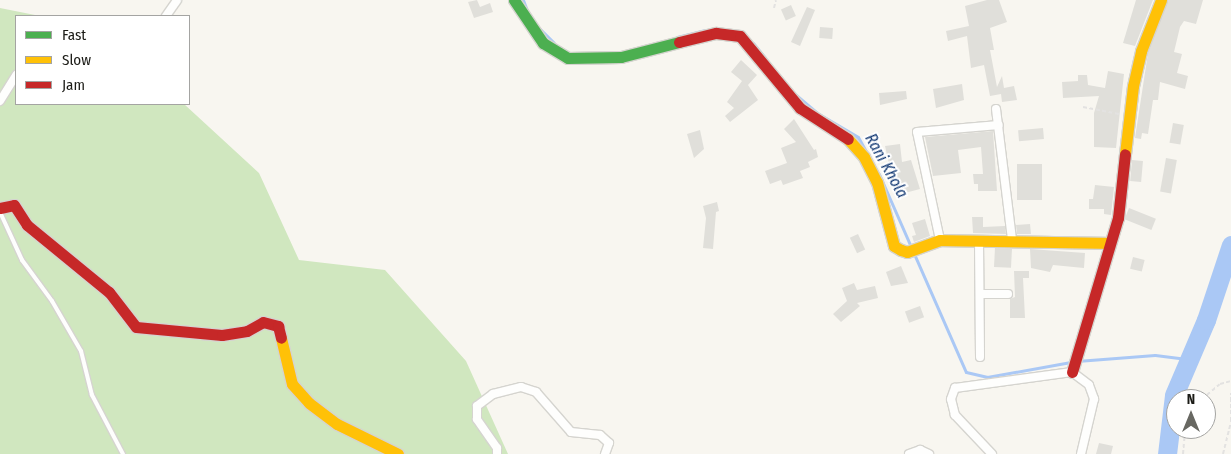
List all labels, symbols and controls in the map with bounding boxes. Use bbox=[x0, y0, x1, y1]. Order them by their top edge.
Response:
legend bbox=[15, 15, 190, 105]
text: Fast bbox=[62, 26, 86, 44]
text: Slow bbox=[62, 51, 91, 69]
text: Jam bbox=[62, 76, 85, 94]
water label: Rani Khola bbox=[861, 131, 911, 201]
north arrow bbox=[1166, 389, 1216, 439]
text: N bbox=[1187, 391, 1195, 408]

